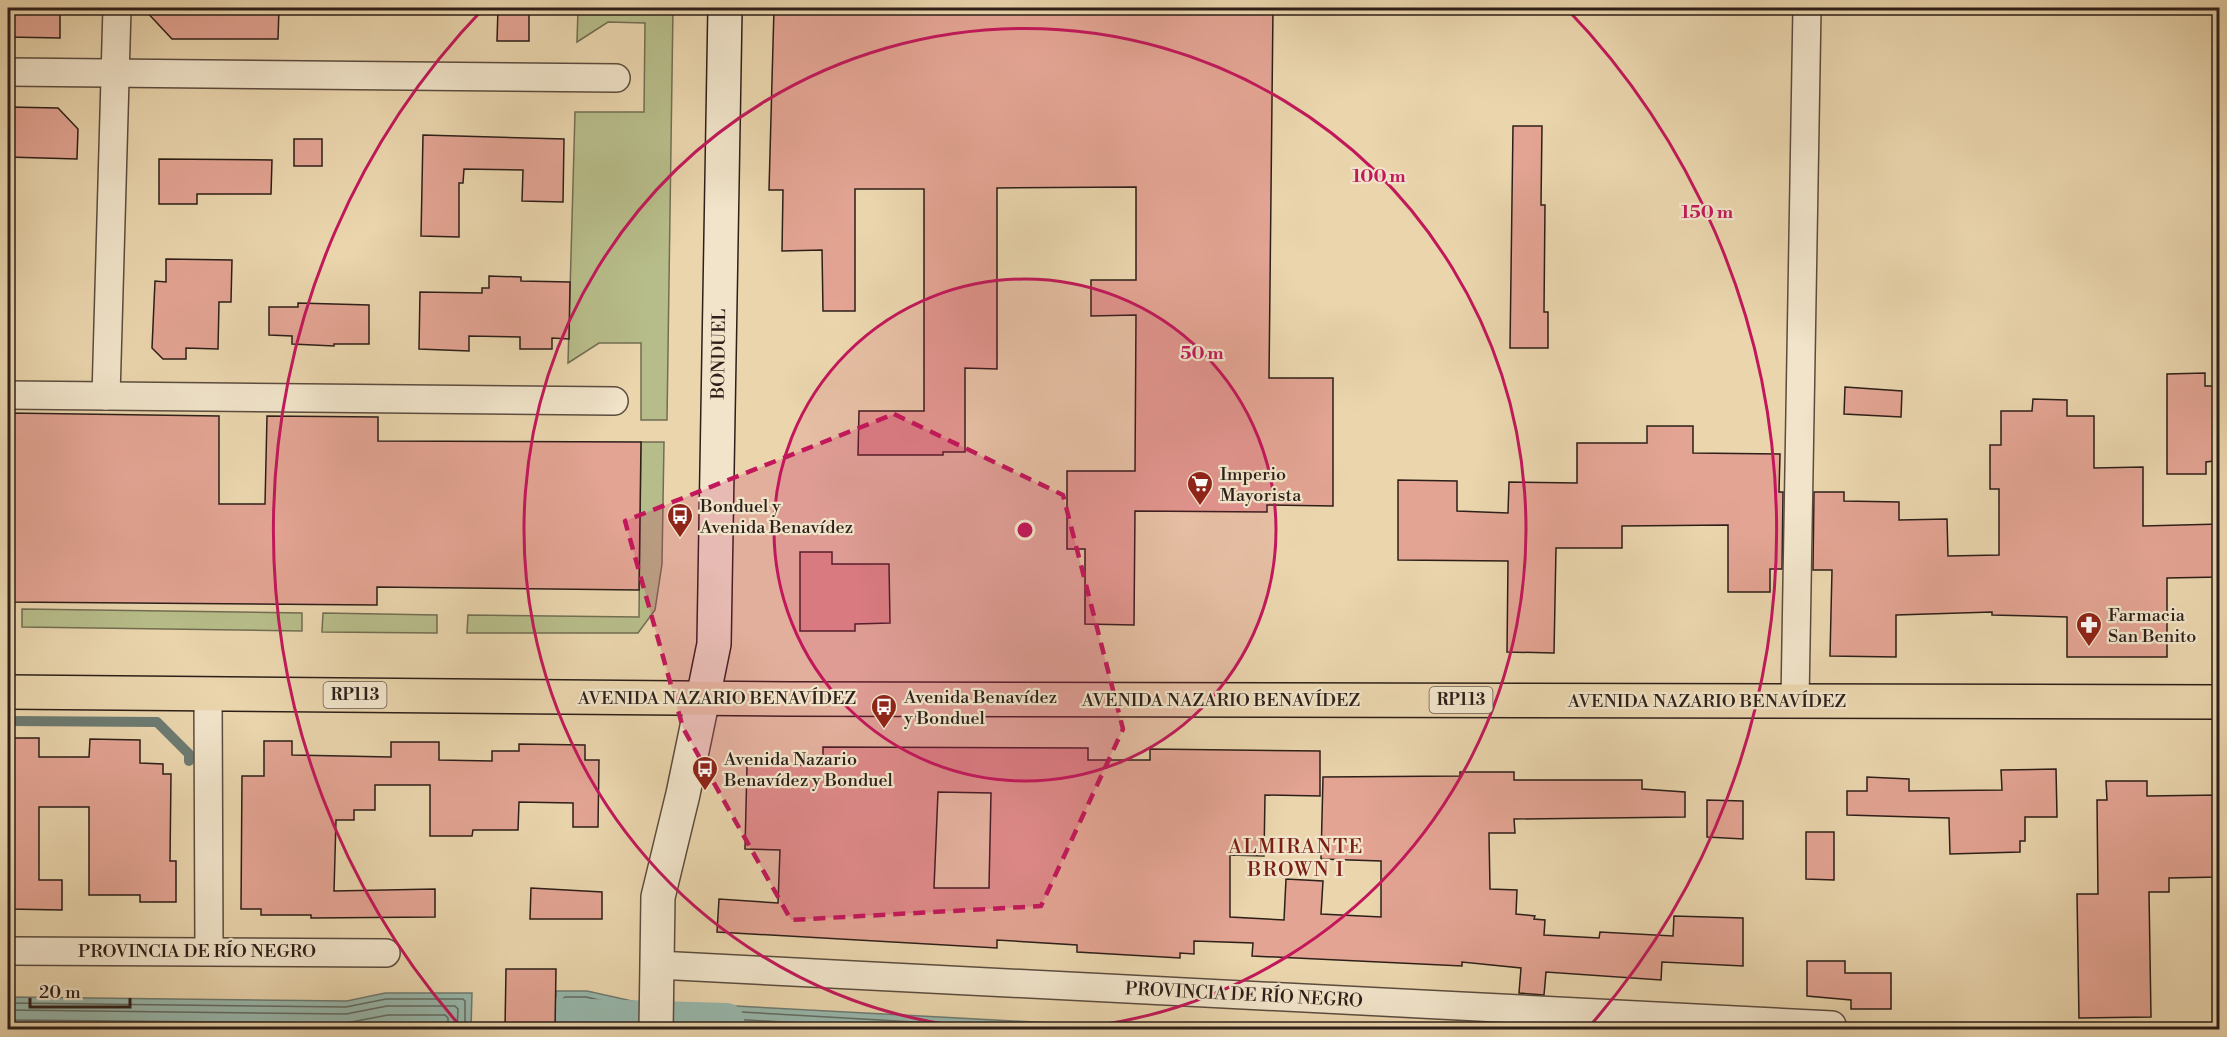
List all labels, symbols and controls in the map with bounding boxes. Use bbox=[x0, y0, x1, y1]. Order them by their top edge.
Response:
text: 100 m bbox=[1352, 165, 1406, 188]
text: 150 m bbox=[1681, 201, 1734, 224]
street label: BONDUEL bbox=[707, 308, 731, 401]
text: 50 m bbox=[1180, 342, 1224, 365]
place label: Imperio Mayorista bbox=[1220, 463, 1302, 507]
supermarket icon: Imperio Mayorista bbox=[1185, 469, 1215, 507]
place label: Bonduel y Avenida Benavídez bbox=[699, 495, 853, 539]
bus stop icon: Bonduel y Avenida Benavídez bbox=[665, 501, 695, 539]
centre of rings bbox=[1015, 520, 1035, 540]
place label: Farmacia San Benito bbox=[2108, 604, 2196, 648]
pharmacy icon: Farmacia San Benito bbox=[2074, 610, 2104, 648]
road number: RP113 bbox=[324, 682, 386, 708]
place label: Avenida Benavídez y Bonduel bbox=[903, 686, 1057, 730]
street label: AVENIDA NAZARIO BENAVÍDEZ bbox=[577, 687, 856, 710]
road number: RP113 bbox=[1430, 687, 1492, 713]
street label: AVENIDA NAZARIO BENAVÍDEZ bbox=[1081, 689, 1360, 712]
street label: AVENIDA NAZARIO BENAVÍDEZ bbox=[1567, 690, 1846, 713]
bus stop icon: Avenida Benavídez y Bonduel bbox=[869, 692, 899, 730]
place label: Avenida Nazario Benavídez y Bonduel bbox=[723, 748, 894, 792]
bus stop icon: Avenida Nazario Benavídez y Bonduel bbox=[690, 754, 720, 792]
district label: ALMIRANTE BROWN I bbox=[1227, 835, 1364, 883]
street label: PROVINCIA DE RÍO NEGRO bbox=[78, 940, 316, 963]
scale bar bbox=[30, 971, 130, 1009]
street label: PROVINCIA DE RÍO NEGRO bbox=[1124, 977, 1364, 1013]
text: 20 m bbox=[39, 981, 81, 1004]

